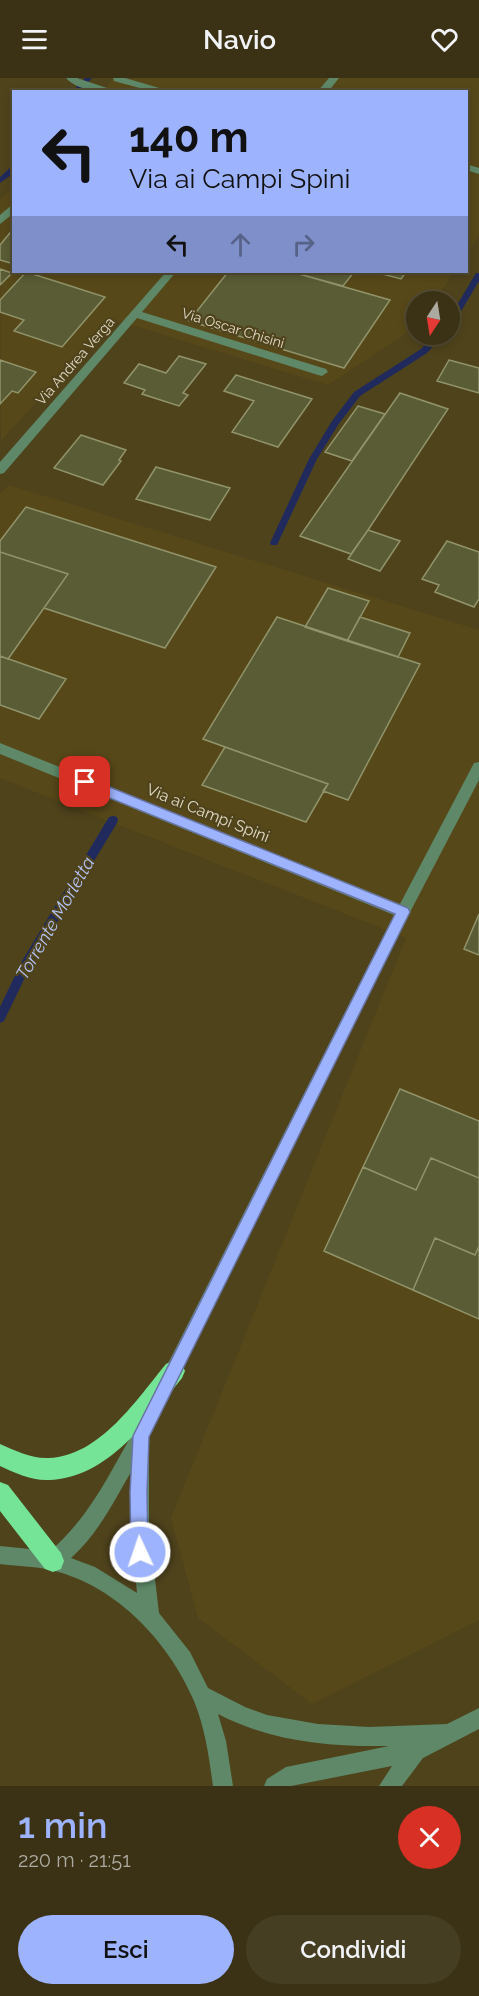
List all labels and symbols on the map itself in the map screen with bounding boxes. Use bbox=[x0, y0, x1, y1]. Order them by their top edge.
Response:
north arrow bbox=[406, 291, 460, 345]
street label: Via Oscar Chisini bbox=[180, 305, 286, 351]
street label: Via Andrea Verga bbox=[33, 314, 117, 408]
pin bbox=[59, 756, 110, 807]
street label: Via ai Campi Spini bbox=[144, 780, 272, 846]
water label: Torrente Morletta bbox=[11, 853, 99, 983]
position arrow bbox=[108, 1520, 172, 1584]

